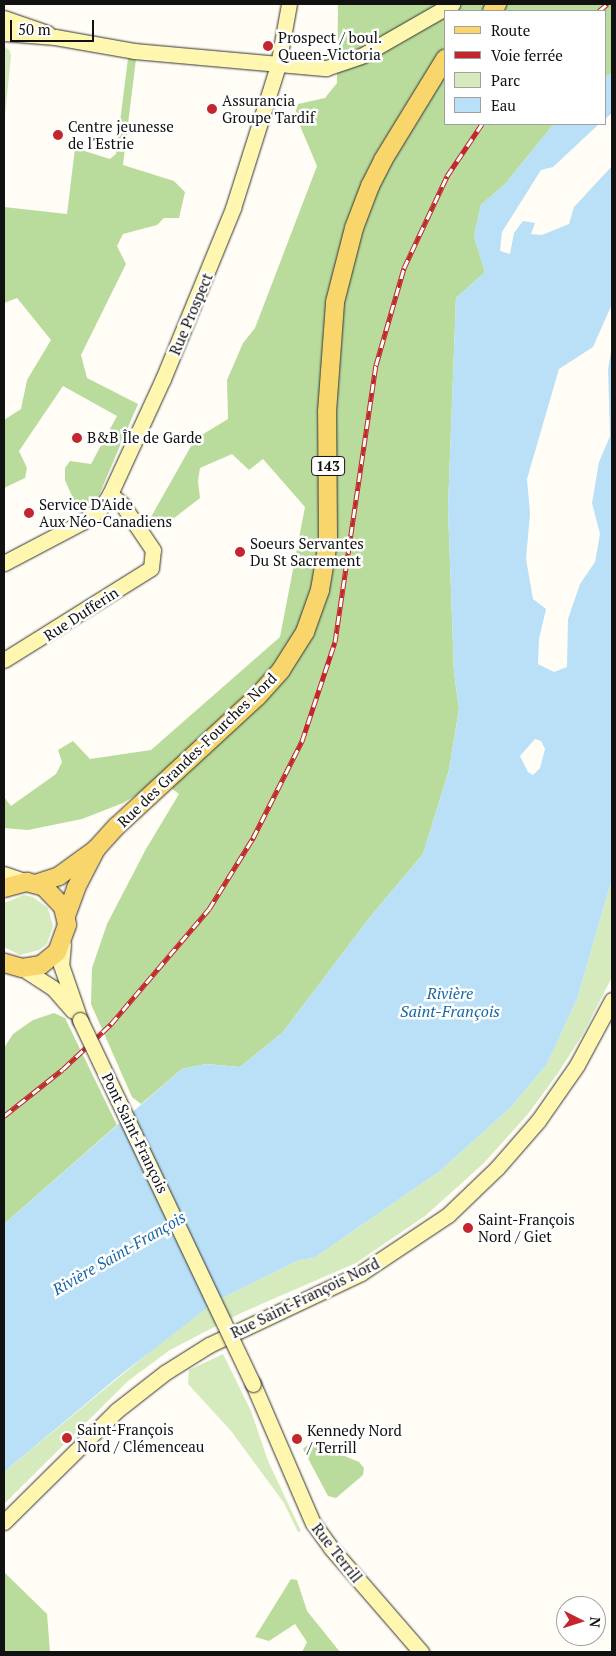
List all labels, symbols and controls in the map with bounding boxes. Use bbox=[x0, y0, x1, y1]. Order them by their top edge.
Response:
scale bar bbox=[12, 10, 96, 42]
legend bbox=[444, 10, 606, 125]
text: 50 m bbox=[18, 19, 51, 39]
text: Route bbox=[491, 20, 530, 40]
place label: Prospect / boul. Queen-Victoria bbox=[278, 28, 382, 63]
marker: Prospect / boul. Queen-Victoria bbox=[262, 40, 274, 52]
text: Voie ferrée bbox=[491, 45, 563, 65]
text: Parc bbox=[491, 70, 520, 90]
place label: Assurancia Groupe Tardif bbox=[222, 91, 315, 126]
text: Eau bbox=[491, 95, 516, 115]
marker: Assurancia Groupe Tardif bbox=[206, 103, 218, 115]
place label: Centre jeunesse de l'Estrie bbox=[68, 117, 174, 152]
marker: Centre jeunesse de l'Estrie bbox=[52, 129, 64, 141]
street label: Rue Prospect bbox=[166, 270, 216, 358]
place label: B&B Île de Garde bbox=[87, 429, 202, 447]
marker: B&B Île de Garde bbox=[71, 432, 83, 444]
road number: 143 bbox=[310, 454, 346, 478]
place label: Service D'Aide Aux Néo-Canadiens bbox=[39, 495, 172, 530]
marker: Service D'Aide Aux Néo-Canadiens bbox=[23, 507, 35, 519]
place label: Soeurs Servantes Du St Sacrement bbox=[250, 534, 364, 569]
marker: Soeurs Servantes Du St Sacrement bbox=[234, 546, 246, 558]
street label: Rue Dufferin bbox=[40, 583, 122, 645]
street label: Rue des Grandes-Fourches Nord bbox=[114, 669, 280, 831]
water label: Rivière Saint-François bbox=[400, 983, 500, 1021]
street label: Pont Saint-François bbox=[98, 1070, 172, 1196]
water label: Rivière Saint-François bbox=[49, 1207, 189, 1299]
place label: Saint-François Nord / Giet bbox=[478, 1210, 575, 1245]
marker: Saint-François Nord / Giet bbox=[462, 1222, 474, 1234]
street label: Rue Saint-François Nord bbox=[228, 1254, 382, 1342]
place label: Saint-François Nord / Clémenceau bbox=[77, 1420, 204, 1455]
place label: Kennedy Nord / Terrill bbox=[307, 1421, 402, 1456]
marker: Saint-François Nord / Clémenceau bbox=[61, 1432, 73, 1444]
marker: Kennedy Nord / Terrill bbox=[291, 1433, 303, 1445]
street label: Rue Terrill bbox=[308, 1520, 366, 1586]
north arrow bbox=[556, 1596, 606, 1646]
text: N bbox=[586, 1616, 605, 1628]

